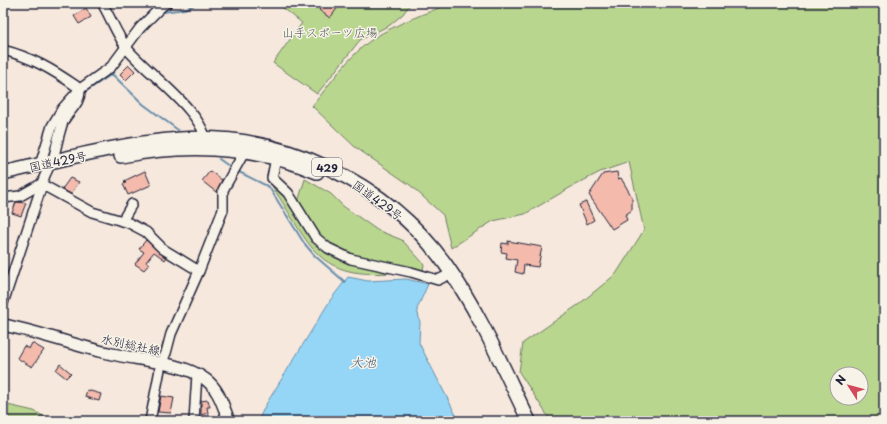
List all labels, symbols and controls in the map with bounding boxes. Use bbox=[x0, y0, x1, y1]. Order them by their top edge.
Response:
park label: 山手スポーツ広場 bbox=[282, 23, 378, 41]
street label: 国道429号 bbox=[27, 146, 89, 176]
road number: 429 bbox=[312, 158, 342, 176]
street label: 国道429号 bbox=[349, 175, 407, 225]
street label: 水別総社線 bbox=[100, 329, 162, 359]
water label: 大池 bbox=[350, 352, 377, 371]
north arrow bbox=[829, 366, 869, 406]
text: N bbox=[831, 371, 850, 388]

